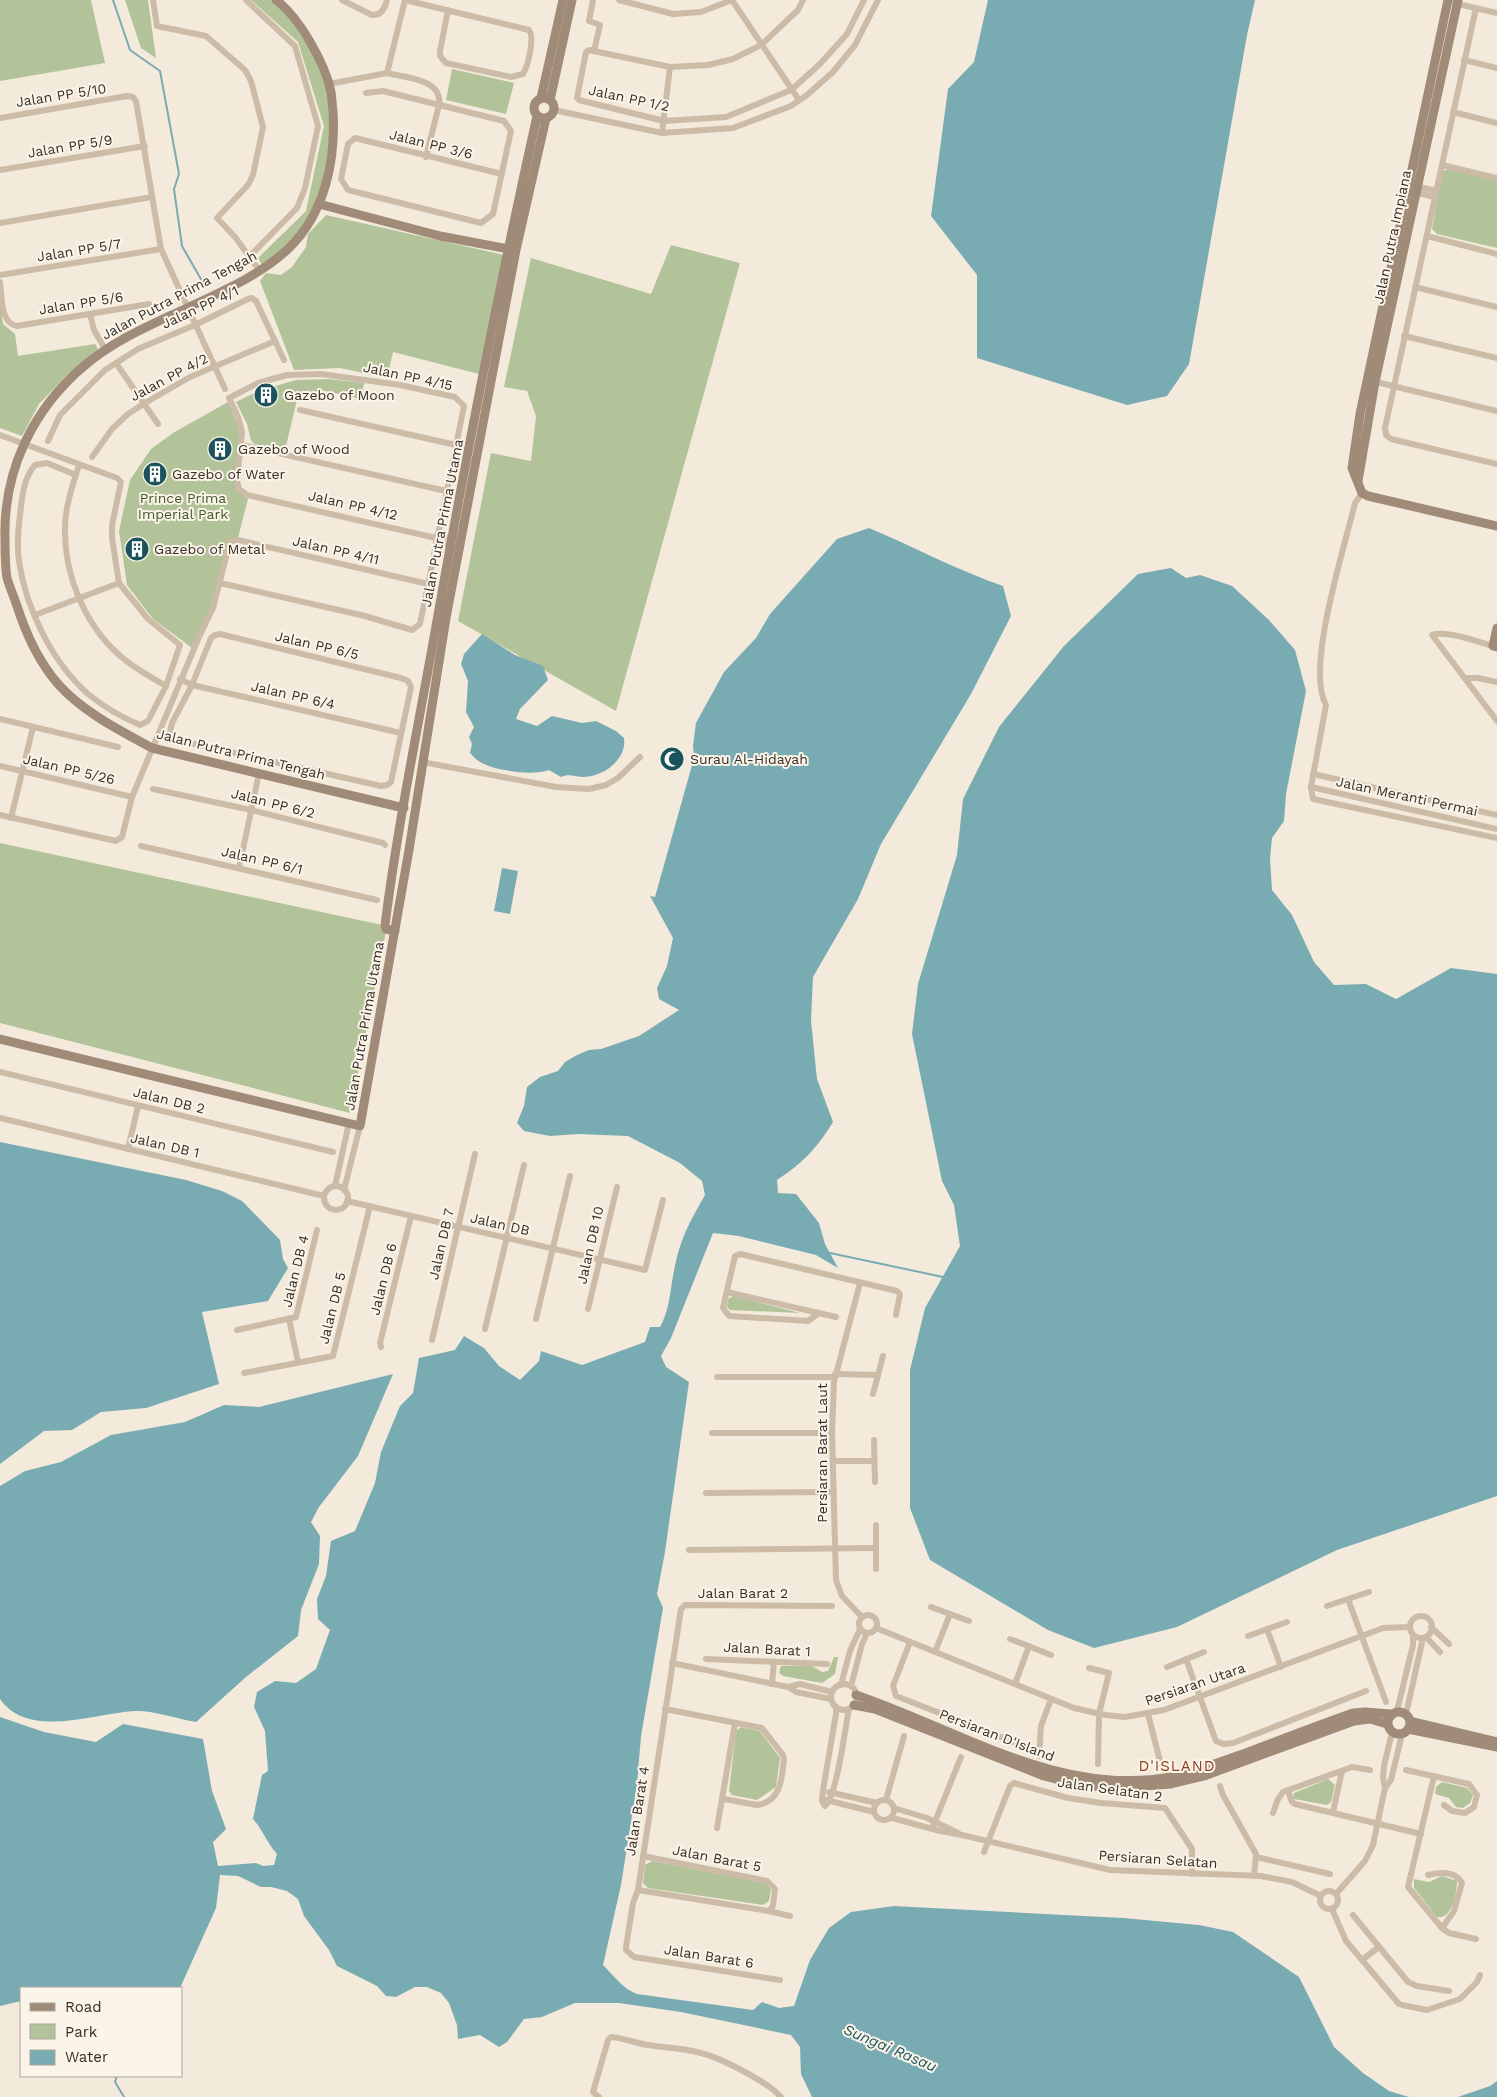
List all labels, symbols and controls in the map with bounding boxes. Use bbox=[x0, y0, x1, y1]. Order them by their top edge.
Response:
street label: Jalan PP 5/10 bbox=[15, 80, 107, 110]
street label: Jalan PP 1/2 bbox=[587, 82, 671, 114]
street label: Jalan PP 3/6 bbox=[388, 126, 474, 162]
street label: Jalan PP 5/9 bbox=[26, 131, 114, 161]
street label: Jalan Putra Impiana bbox=[1370, 168, 1414, 305]
street label: Jalan PP 5/7 bbox=[36, 235, 122, 265]
street label: Jalan Putra Prima Tengah bbox=[99, 247, 259, 343]
street label: Jalan PP 4/1 bbox=[159, 282, 241, 332]
street label: Jalan PP 5/6 bbox=[38, 288, 124, 318]
street label: Jalan PP 4/2 bbox=[127, 350, 211, 404]
street label: Jalan PP 4/15 bbox=[362, 359, 454, 393]
building icon: Gazebo of Moon bbox=[253, 382, 279, 408]
place label: Gazebo of Moon bbox=[284, 387, 395, 403]
building icon: Gazebo of Wood bbox=[207, 436, 233, 462]
street label: Jalan Putra Prima Utama bbox=[418, 438, 466, 608]
place label: Gazebo of Wood bbox=[238, 441, 350, 457]
building icon: Gazebo of Water bbox=[142, 461, 168, 487]
place label: Gazebo of Water bbox=[172, 466, 286, 482]
street label: Jalan PP 4/12 bbox=[307, 487, 399, 523]
park label: Prince Prima Imperial Park bbox=[138, 490, 228, 522]
street label: Jalan PP 4/11 bbox=[291, 532, 381, 568]
building icon: Gazebo of Metal bbox=[124, 536, 150, 562]
place label: Gazebo of Metal bbox=[154, 541, 266, 557]
street label: Jalan PP 6/5 bbox=[274, 628, 360, 662]
street label: Jalan PP 6/4 bbox=[250, 678, 336, 712]
street label: Jalan Putra Prima Tengah bbox=[155, 725, 327, 783]
mosque icon: Surau Al-Hidayah bbox=[659, 746, 685, 772]
street label: Jalan PP 5/26 bbox=[22, 751, 116, 787]
place label: Surau Al-Hidayah bbox=[690, 751, 808, 767]
street label: Jalan Meranti Permai bbox=[1335, 773, 1479, 819]
street label: Jalan PP 6/2 bbox=[230, 785, 316, 821]
street label: Jalan PP 6/1 bbox=[220, 843, 304, 877]
street label: Jalan Putra Prima Utama bbox=[341, 940, 387, 1112]
street label: Jalan DB 2 bbox=[131, 1083, 207, 1117]
street label: Jalan DB 1 bbox=[129, 1129, 201, 1161]
street label: Jalan DB 10 bbox=[573, 1205, 607, 1285]
street label: Jalan DB 7 bbox=[425, 1207, 457, 1281]
street label: Jalan DB bbox=[469, 1209, 531, 1239]
street label: Jalan DB 4 bbox=[278, 1233, 312, 1309]
street label: Jalan DB 6 bbox=[366, 1241, 400, 1317]
street label: Jalan DB 5 bbox=[315, 1270, 349, 1346]
street label: Persiaran Barat Laut bbox=[814, 1383, 830, 1523]
street label: Jalan Barat 2 bbox=[698, 1585, 788, 1601]
street label: Jalan Barat 1 bbox=[723, 1639, 811, 1659]
street label: Persiaran Utara bbox=[1143, 1659, 1247, 1709]
street label: Persiaran D'Island bbox=[937, 1706, 1057, 1764]
district label: D'ISLAND bbox=[1138, 1757, 1216, 1775]
street label: Jalan Barat 4 bbox=[622, 1765, 652, 1857]
street label: Jalan Selatan 2 bbox=[1057, 1774, 1163, 1804]
street label: Jalan Barat 5 bbox=[671, 1842, 763, 1874]
street label: Persiaran Selatan bbox=[1098, 1847, 1218, 1871]
street label: Jalan Barat 6 bbox=[663, 1941, 755, 1971]
legend bbox=[20, 1987, 182, 2077]
text: Road bbox=[65, 1998, 102, 2016]
water label: Sungai Rasau bbox=[841, 2020, 939, 2076]
text: Park bbox=[65, 2023, 98, 2041]
text: Water bbox=[65, 2048, 108, 2066]

